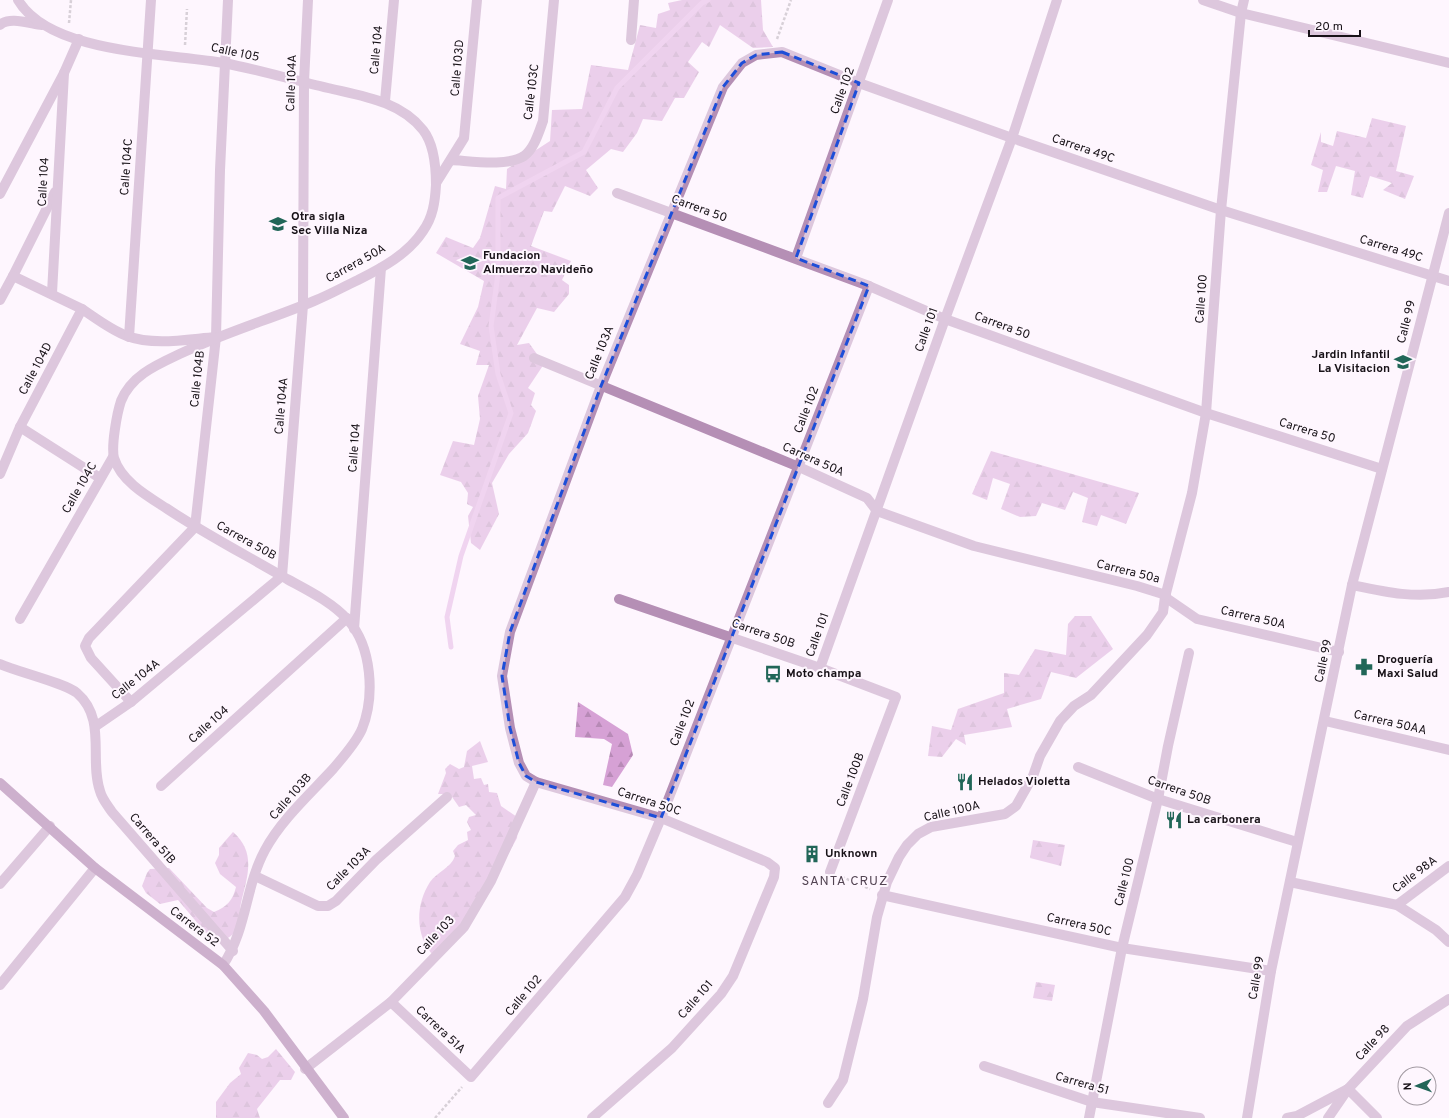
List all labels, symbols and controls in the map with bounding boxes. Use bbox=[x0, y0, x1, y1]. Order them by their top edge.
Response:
scale bar bbox=[1309, 12, 1360, 38]
text: 20 m bbox=[1315, 19, 1343, 35]
street label: Calle 104 bbox=[367, 25, 387, 75]
street label: Calle 103D bbox=[448, 39, 468, 97]
street label: Calle 105 bbox=[209, 40, 261, 66]
street label: Calle 104A bbox=[283, 54, 301, 112]
street label: Calle 103C bbox=[521, 63, 543, 121]
street label: Calle 102 bbox=[827, 65, 859, 117]
street label: Carrera 49C bbox=[1049, 131, 1117, 167]
street label: Calle 104C bbox=[117, 138, 137, 196]
street label: Calle 104 bbox=[35, 157, 53, 207]
street label: Carrera 50 bbox=[669, 191, 729, 227]
place label: Otra sigla Sec Villa Niza bbox=[291, 209, 368, 239]
school or university icon: Otra sigla Sec Villa Niza bbox=[268, 214, 288, 234]
street label: Carrera 49C bbox=[1357, 232, 1425, 266]
street label: Carrera 50A bbox=[323, 241, 389, 287]
place label: Fundacion Almuerzo Navideño bbox=[483, 248, 593, 278]
school or university icon: Fundacion Almuerzo Navideño bbox=[460, 253, 480, 273]
street label: Calle 100 bbox=[1192, 274, 1212, 324]
street label: Calle 99 bbox=[1394, 299, 1420, 345]
street label: Calle 101 bbox=[912, 306, 942, 354]
street label: Carrera 50 bbox=[972, 308, 1032, 344]
street label: Calle 103A bbox=[582, 324, 618, 382]
street label: Calle 104D bbox=[15, 340, 57, 398]
place label: Jardin Infantil La Visitacion bbox=[1311, 347, 1390, 377]
street label: Calle 104B bbox=[187, 350, 209, 408]
school or university icon: Jardin Infantil La Visitacion bbox=[1393, 352, 1413, 372]
street label: Calle 104A bbox=[272, 377, 292, 435]
street label: Calle 102 bbox=[791, 384, 823, 436]
street label: Carrera 50 bbox=[1277, 415, 1337, 447]
street label: Calle 104 bbox=[345, 423, 365, 473]
street label: Carrera 50A bbox=[779, 439, 847, 481]
street label: Calle 104C bbox=[59, 459, 101, 517]
street label: Carrera 50B bbox=[213, 518, 279, 564]
street label: Carrera 50a bbox=[1095, 556, 1161, 588]
street label: Carrera 50A bbox=[1219, 603, 1287, 633]
street label: Calle 101 bbox=[803, 611, 833, 659]
street label: Carrera 50B bbox=[729, 616, 797, 652]
street label: Calle 99 bbox=[1312, 638, 1336, 684]
place label: Droguería Maxi Salud bbox=[1377, 652, 1438, 682]
street label: Calle 104A bbox=[109, 656, 163, 704]
pharmacy icon: Droguería Maxi Salud bbox=[1354, 657, 1374, 677]
bus stop icon: Moto champa bbox=[763, 664, 783, 684]
place label: Moto champa bbox=[786, 666, 861, 682]
street label: Calle 102 bbox=[667, 697, 699, 749]
street label: Calle 104 bbox=[185, 703, 233, 747]
street label: Carrera 50AA bbox=[1352, 707, 1428, 739]
street label: Calle 100B bbox=[833, 750, 869, 810]
street label: Calle 103B bbox=[266, 770, 316, 824]
restaurant icon: Helados Violetta bbox=[955, 772, 975, 792]
street label: Carrera 50B bbox=[1145, 773, 1213, 809]
place label: Helados Violetta bbox=[978, 774, 1070, 790]
street label: Carrera 50C bbox=[615, 784, 683, 820]
street label: Calle 100A bbox=[922, 798, 982, 826]
street label: Carrera 51B bbox=[125, 810, 179, 868]
restaurant icon: La carbonera bbox=[1164, 810, 1184, 830]
place label: La carbonera bbox=[1187, 812, 1261, 828]
street label: Calle 103A bbox=[323, 843, 375, 895]
building icon: Unknown bbox=[802, 844, 822, 864]
place label: Unknown bbox=[825, 846, 877, 862]
street label: Calle 98A bbox=[1389, 853, 1441, 897]
street label: Calle 100 bbox=[1111, 856, 1139, 908]
district label: SANTA CRUZ bbox=[802, 874, 888, 890]
street label: Carrera 52 bbox=[166, 903, 222, 951]
street label: Carrera 50C bbox=[1045, 910, 1113, 940]
street label: Calle 103 bbox=[413, 913, 459, 959]
street label: Calle 99 bbox=[1245, 955, 1269, 1001]
street label: Calle 102 bbox=[502, 972, 546, 1020]
street label: Calle 101 bbox=[675, 977, 717, 1023]
street label: Carrera 51A bbox=[411, 1003, 469, 1057]
street label: Calle 98 bbox=[1352, 1021, 1394, 1065]
north arrow bbox=[1397, 1066, 1437, 1106]
street label: Carrera 51 bbox=[1053, 1069, 1111, 1099]
text: N bbox=[1401, 1082, 1415, 1091]

